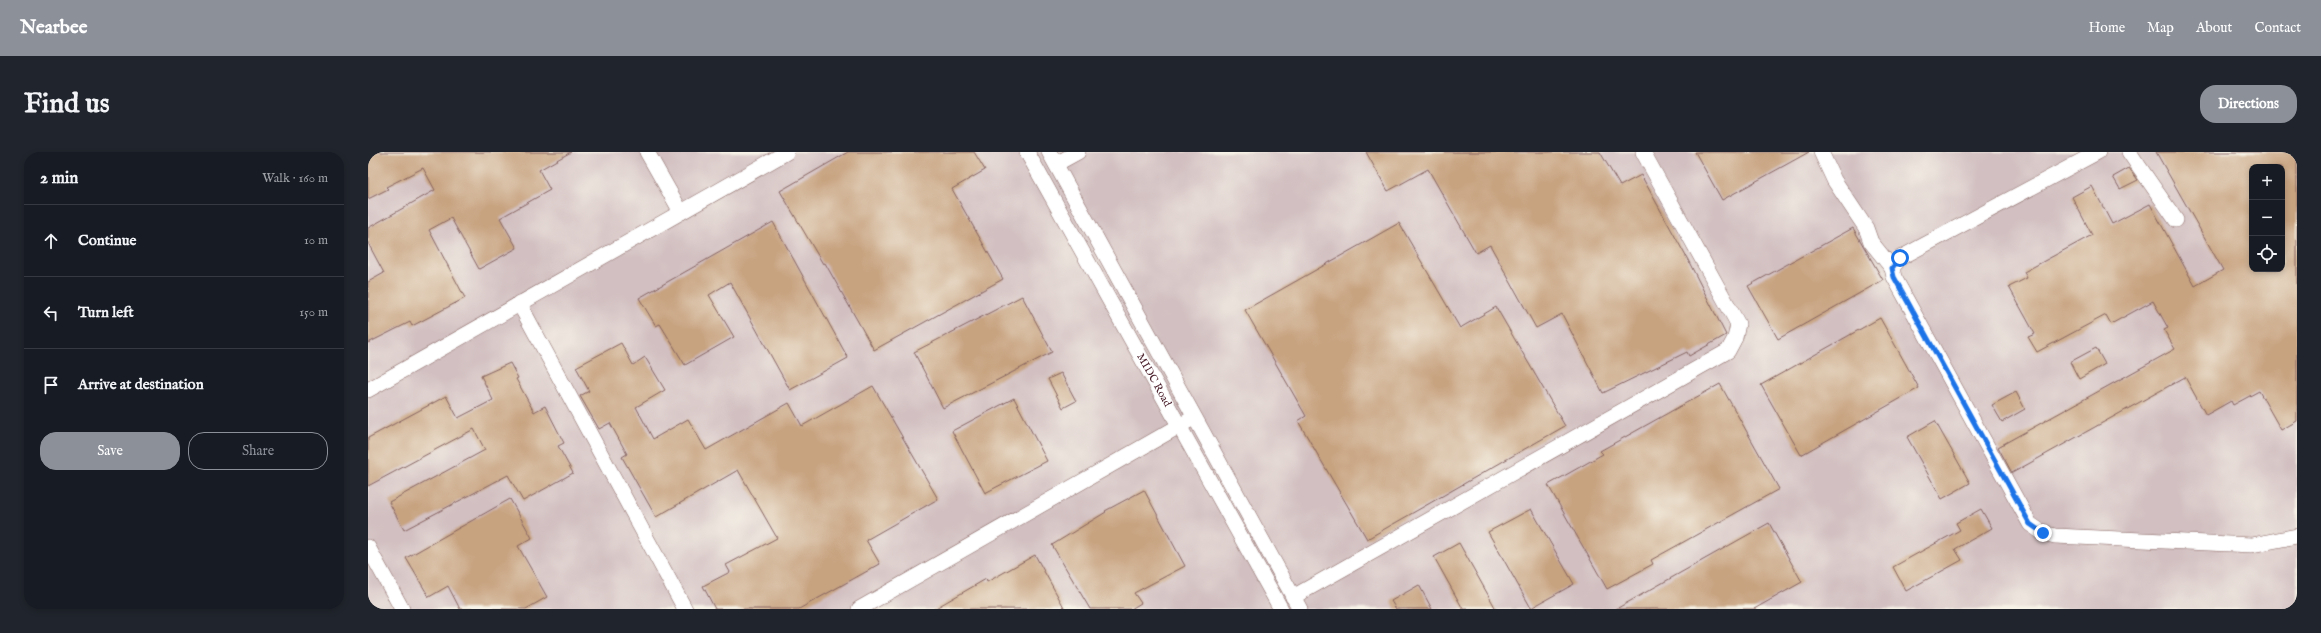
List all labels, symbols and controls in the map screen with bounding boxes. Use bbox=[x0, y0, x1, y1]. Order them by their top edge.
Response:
text: Nearbee bbox=[20, 16, 87, 40]
text: Home bbox=[2089, 19, 2125, 37]
text: Map bbox=[2147, 19, 2174, 37]
text: About bbox=[2196, 19, 2232, 37]
text: Contact bbox=[2254, 19, 2301, 37]
button: Directions bbox=[2200, 85, 2297, 123]
text: Find us bbox=[24, 87, 110, 122]
map controls bbox=[2249, 164, 2285, 272]
button: + bbox=[2249, 164, 2285, 200]
text: 2 min bbox=[40, 168, 78, 189]
text: Walk · 160 m bbox=[262, 170, 328, 187]
button: − bbox=[2249, 200, 2285, 236]
icon: ahead bbox=[40, 230, 62, 252]
text: Continue bbox=[78, 231, 136, 250]
text: 10 m bbox=[304, 232, 328, 249]
button: locate bbox=[2249, 236, 2285, 272]
route start bbox=[1891, 249, 1909, 267]
icon: left bbox=[40, 302, 62, 324]
text: Turn left bbox=[78, 303, 134, 322]
text: 150 m bbox=[299, 304, 328, 321]
street label: MIDC Road bbox=[1133, 351, 1174, 409]
icon: arrive bbox=[40, 374, 62, 396]
text: Arrive at destination bbox=[78, 375, 204, 394]
button: Save bbox=[40, 432, 180, 470]
button: Share bbox=[188, 432, 328, 470]
route end bbox=[2034, 524, 2052, 542]

